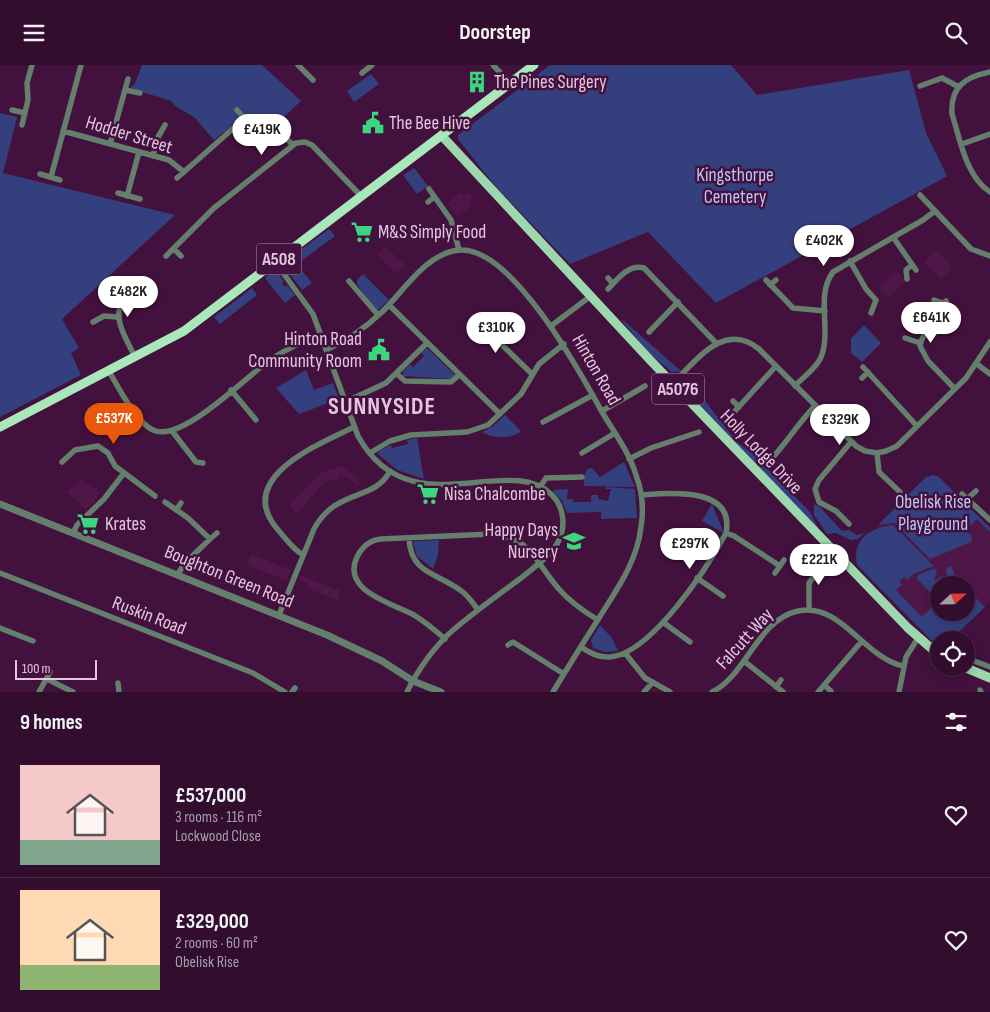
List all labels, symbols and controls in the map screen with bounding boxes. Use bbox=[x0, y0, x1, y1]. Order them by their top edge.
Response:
icon: menu bbox=[20, 19, 48, 47]
text: Doorstep bbox=[459, 19, 531, 46]
icon: search bbox=[942, 19, 970, 47]
building icon: The Pines Surgery bbox=[464, 69, 490, 95]
place label: The Pines Surgery bbox=[494, 71, 607, 94]
public building icon: The Bee Hive bbox=[360, 110, 386, 136]
street label: Hodder Street bbox=[83, 111, 175, 159]
place label: The Bee Hive bbox=[389, 112, 470, 135]
pin: £419K bbox=[227, 113, 297, 156]
text: £419K bbox=[243, 120, 281, 139]
park label: Kingsthorpe Cemetery bbox=[696, 164, 774, 209]
supermarket icon: M&S Simply Food bbox=[349, 219, 375, 245]
place label: M&S Simply Food bbox=[378, 221, 486, 244]
pin: £402K bbox=[789, 225, 859, 267]
text: £402K bbox=[805, 231, 843, 250]
road number: A508 bbox=[256, 243, 302, 275]
pin: £482K bbox=[93, 275, 163, 318]
text: £482K bbox=[109, 282, 147, 301]
pin: £641K bbox=[896, 301, 966, 344]
text: £641K bbox=[912, 308, 950, 327]
pin: £310K bbox=[461, 311, 531, 354]
text: £310K bbox=[477, 318, 515, 337]
place label: Hinton Road Community Room bbox=[248, 328, 362, 373]
street label: Hinton Road bbox=[567, 331, 625, 409]
public building icon: Hinton Road Community Room bbox=[366, 337, 392, 363]
road number: A5076 bbox=[652, 373, 704, 404]
district label: SUNNYSIDE bbox=[328, 392, 436, 421]
pin: £537K bbox=[79, 403, 149, 445]
pin: £329K bbox=[805, 403, 875, 446]
street label: Holly Lodge Drive bbox=[715, 405, 807, 499]
text: £537K bbox=[95, 409, 133, 428]
text: £329K bbox=[821, 410, 859, 429]
supermarket icon: Nisa Chalcombe bbox=[415, 481, 441, 507]
place label: Nisa Chalcombe bbox=[444, 483, 546, 506]
park label: Obelisk Rise Playground bbox=[895, 491, 971, 536]
supermarket icon: Krates bbox=[75, 511, 101, 537]
place label: Krates bbox=[105, 513, 146, 536]
place label: Happy Days Nursery bbox=[485, 519, 559, 564]
pin: £297K bbox=[655, 527, 725, 570]
school or university icon: Happy Days Nursery bbox=[561, 528, 587, 554]
text: £297K bbox=[671, 534, 709, 553]
street label: Boughton Green Road bbox=[161, 541, 297, 613]
pin: £221K bbox=[784, 543, 854, 586]
text: £221K bbox=[801, 550, 837, 569]
north arrow bbox=[930, 576, 975, 621]
map controls bbox=[930, 576, 975, 676]
street label: Ruskin Road bbox=[109, 591, 189, 641]
street label: Falcutt Way bbox=[712, 603, 779, 674]
button: locate bbox=[930, 631, 975, 676]
scale bar bbox=[15, 657, 98, 680]
text: 100 m bbox=[22, 660, 51, 677]
icon: filters bbox=[942, 708, 970, 736]
text: 9 homes bbox=[20, 710, 83, 735]
text: £537,000 bbox=[175, 783, 246, 808]
icon: home bbox=[60, 785, 120, 845]
icon: heart bbox=[942, 801, 970, 829]
text: 3 rooms · 116 m² bbox=[175, 808, 262, 827]
text: Lockwood Close bbox=[175, 827, 261, 846]
text: £329,000 bbox=[175, 909, 249, 934]
icon: home bbox=[60, 910, 120, 970]
icon: heart bbox=[942, 926, 970, 954]
text: 2 rooms · 60 m² bbox=[175, 934, 258, 953]
text: Obelisk Rise bbox=[175, 953, 239, 972]

